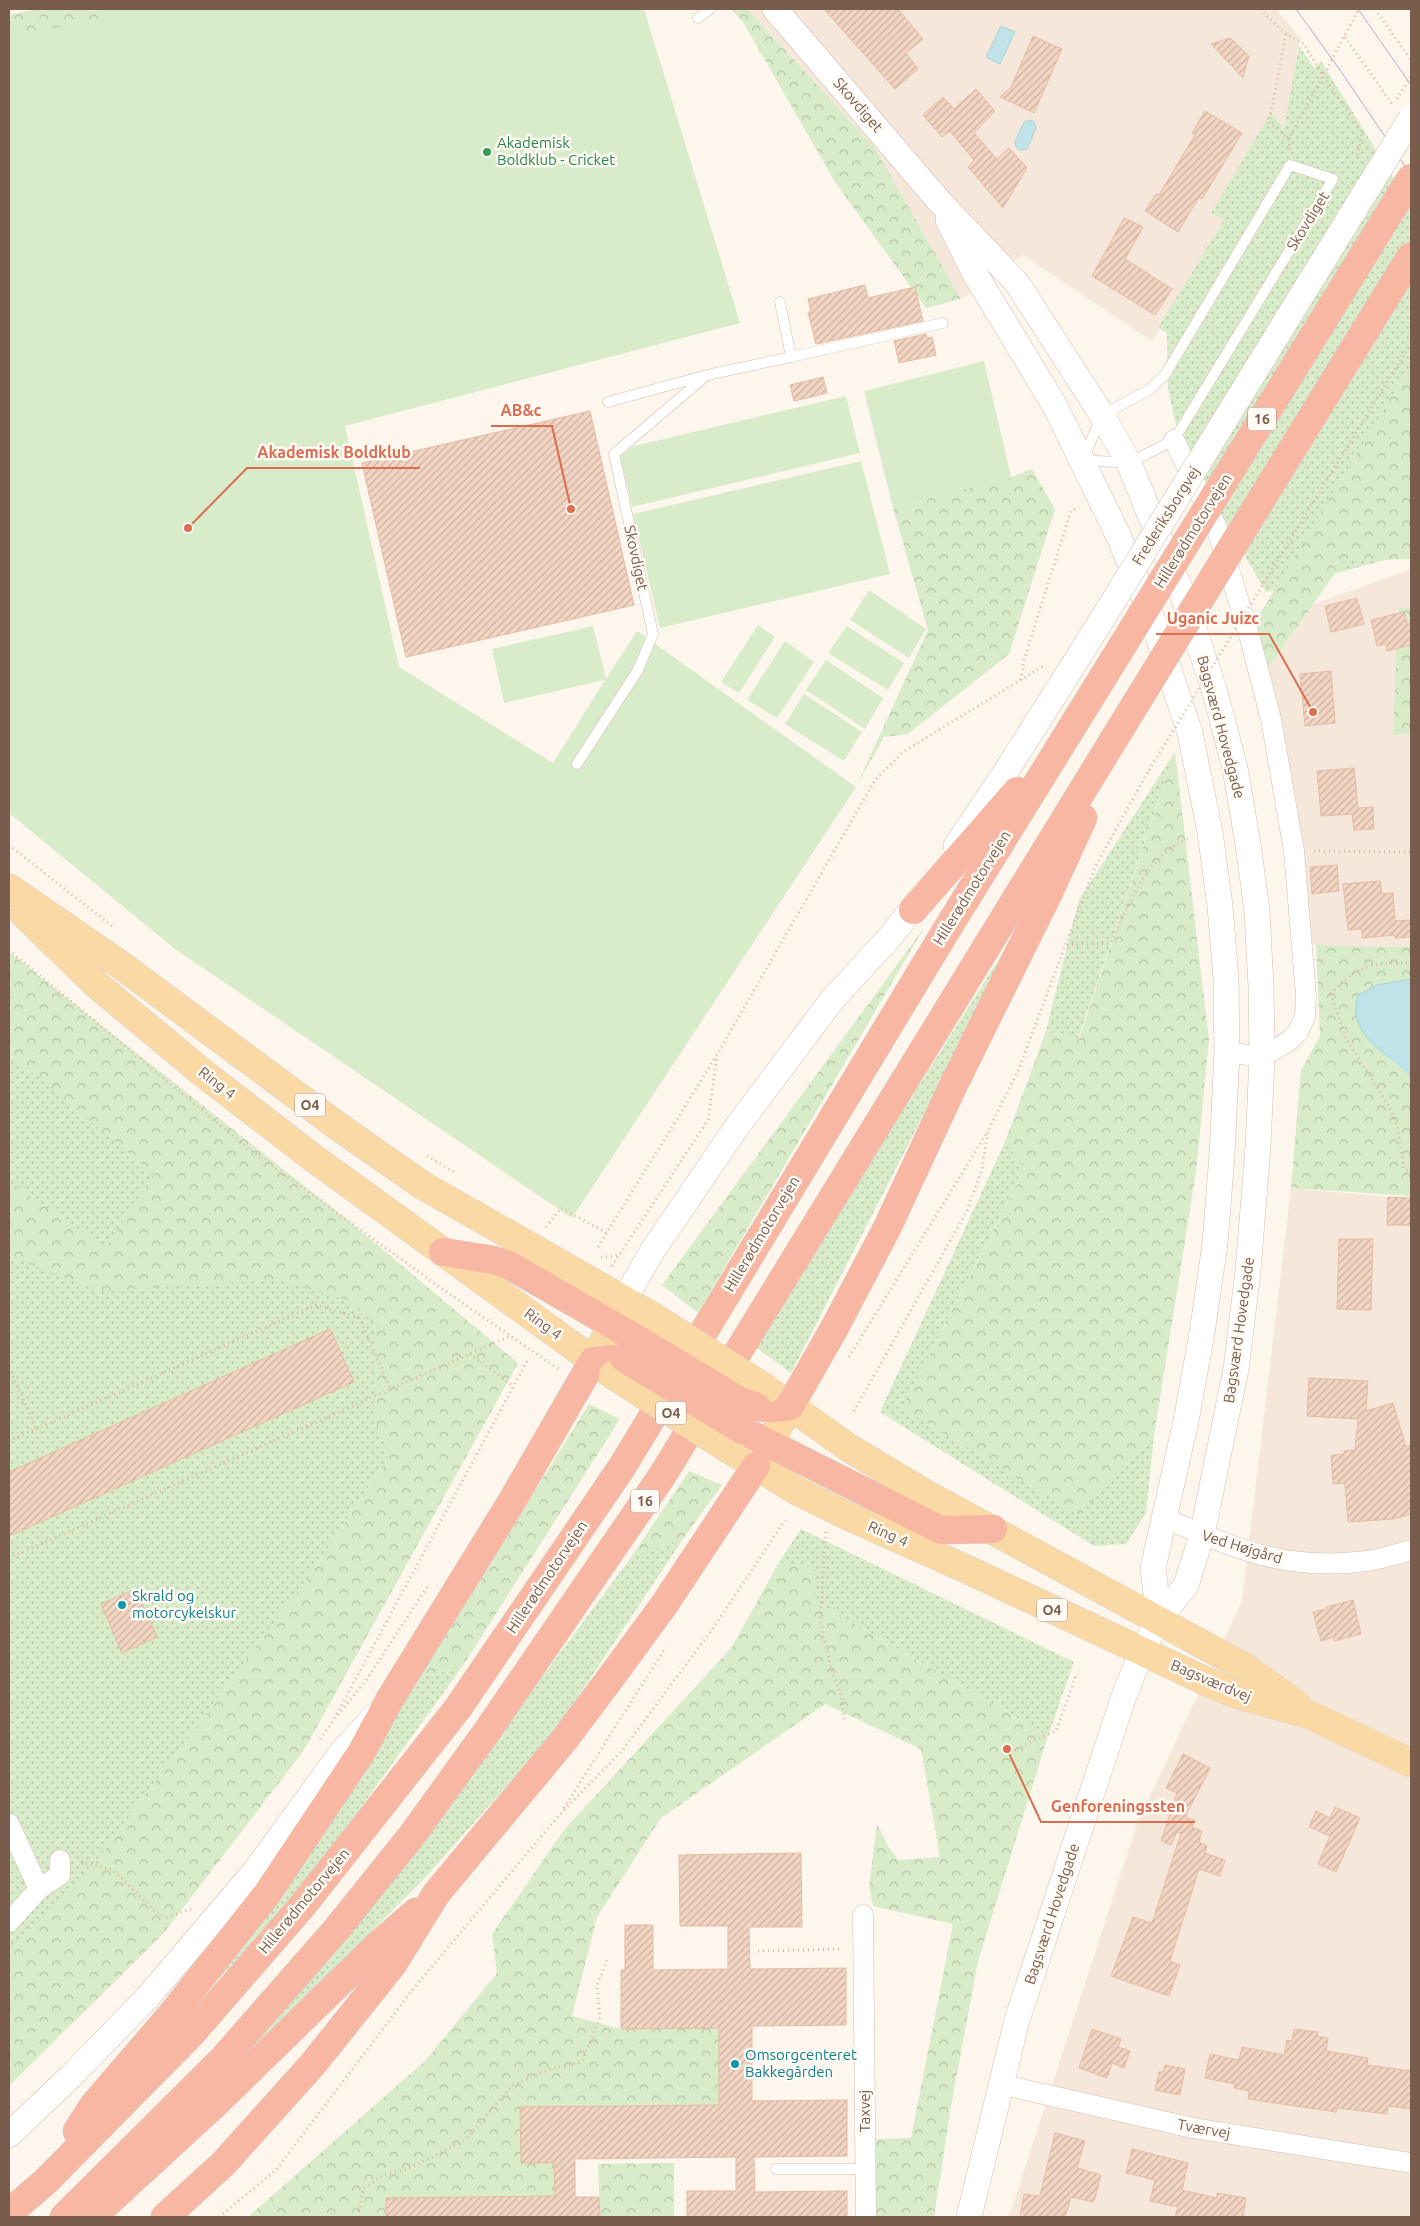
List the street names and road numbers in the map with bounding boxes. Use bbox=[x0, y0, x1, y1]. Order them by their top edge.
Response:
street label: Skovdiget bbox=[830, 74, 887, 135]
street label: Skovdiget bbox=[1283, 188, 1332, 253]
road number: 16 bbox=[1248, 408, 1276, 430]
street label: Frederiksborgvej bbox=[1128, 463, 1203, 568]
street label: Hillerødmotorvejen bbox=[1150, 470, 1235, 591]
street label: Skovdiget bbox=[621, 524, 652, 592]
street label: Bagsværd Hovedgade bbox=[1194, 654, 1249, 800]
street label: Hillerødmotorvejen bbox=[929, 827, 1014, 948]
street label: Ring 4 bbox=[195, 1063, 239, 1102]
road number: O4 bbox=[295, 1094, 325, 1116]
street label: Hillerødmotorvejen bbox=[720, 1173, 803, 1295]
street label: Bagsværd Hovedgade bbox=[1220, 1256, 1257, 1404]
street label: Ring 4 bbox=[521, 1304, 565, 1343]
road number: O4 bbox=[656, 1402, 686, 1425]
road number: 16 bbox=[631, 1490, 659, 1512]
street label: Hillerødmotorvejen bbox=[503, 1517, 591, 1636]
street label: Ring 4 bbox=[866, 1517, 911, 1550]
street label: Ved Højgård bbox=[1200, 1526, 1284, 1567]
road number: O4 bbox=[1037, 1598, 1067, 1622]
street label: Bagsværdvej bbox=[1168, 1656, 1254, 1705]
street label: Bagsværd Hovedgade bbox=[1021, 1841, 1082, 1987]
street label: Hillerødmotorvejen bbox=[255, 1845, 353, 1957]
street label: Taxvej bbox=[856, 2090, 873, 2132]
street label: Tværvej bbox=[1176, 2115, 1232, 2142]

